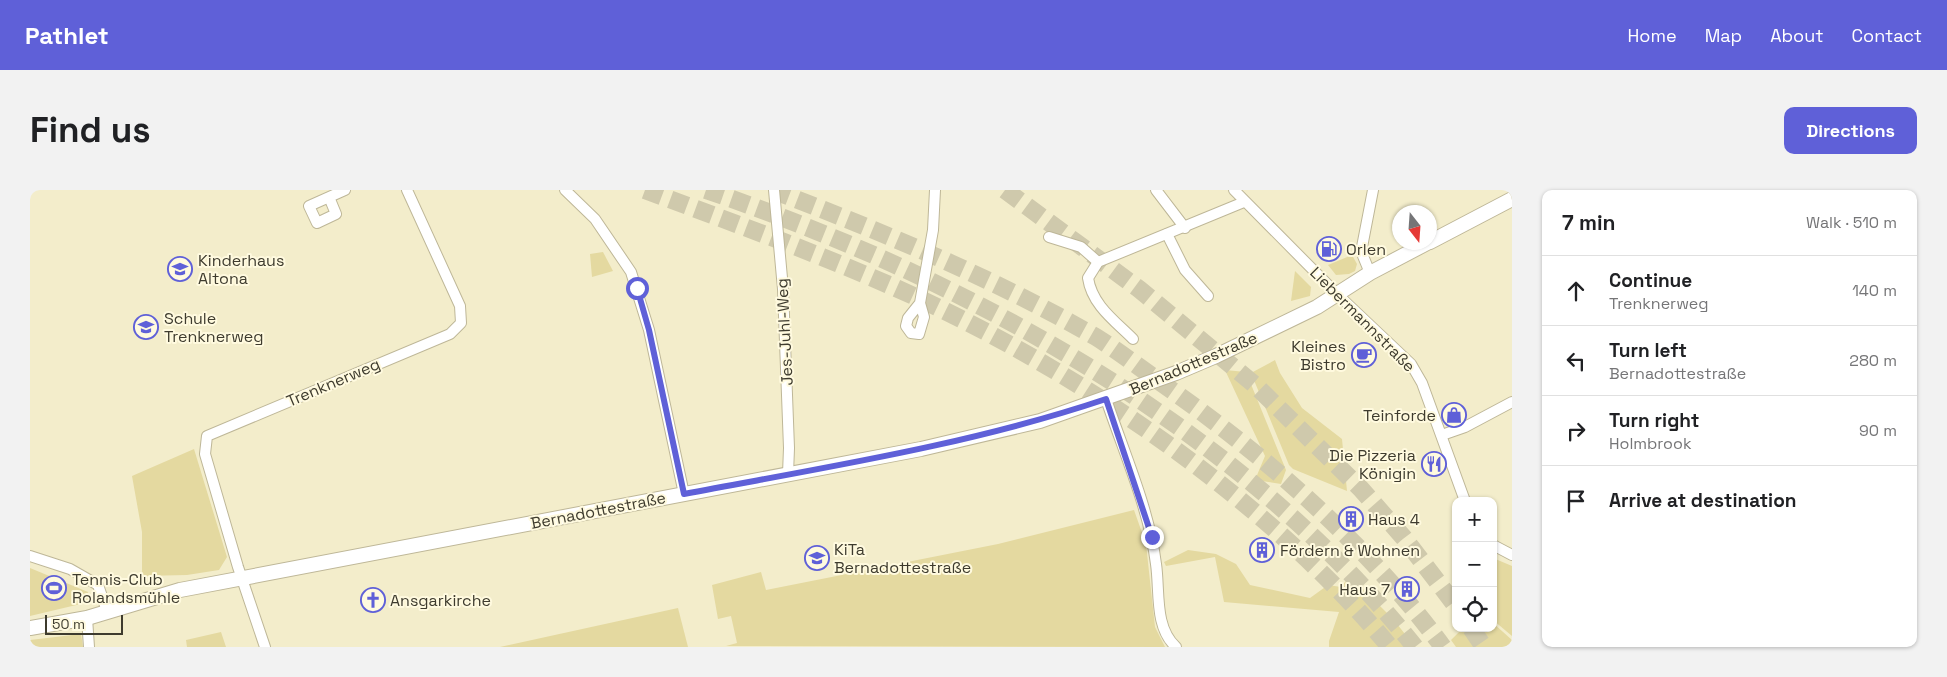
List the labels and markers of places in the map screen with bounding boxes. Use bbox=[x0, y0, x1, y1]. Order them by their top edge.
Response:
fuel station icon: Orlen bbox=[1316, 236, 1342, 262]
place label: Orlen bbox=[1346, 239, 1386, 260]
place label: Kinderhaus Altona bbox=[198, 250, 284, 289]
school or university icon: Kinderhaus Altona bbox=[167, 256, 193, 282]
place label: Schule Trenknerweg bbox=[164, 308, 264, 347]
school or university icon: Schule Trenknerweg bbox=[133, 314, 159, 340]
place label: Kleines Bistro bbox=[1291, 336, 1346, 375]
cafe icon: Kleines Bistro bbox=[1351, 342, 1377, 368]
shop icon: Teinforde bbox=[1441, 402, 1467, 428]
place label: Teinforde bbox=[1363, 405, 1436, 426]
place label: Die Pizzeria Königin bbox=[1329, 445, 1416, 484]
restaurant icon: Die Pizzeria Königin bbox=[1421, 451, 1447, 477]
building icon: Haus 4 bbox=[1338, 506, 1364, 532]
place label: Haus 4 bbox=[1368, 509, 1420, 530]
building icon: Fördern & Wohnen bbox=[1249, 537, 1275, 563]
place label: KiTa Bernadottestraße bbox=[834, 539, 971, 578]
place label: Fördern & Wohnen bbox=[1280, 540, 1420, 561]
school or university icon: KiTa Bernadottestraße bbox=[804, 545, 830, 571]
place label: Tennis-Club Rolandsmühle bbox=[72, 569, 180, 608]
sports icon: Tennis-Club Rolandsmühle bbox=[41, 575, 67, 601]
building icon: Haus 7 bbox=[1394, 576, 1420, 602]
place label: Haus 7 bbox=[1339, 579, 1390, 600]
church icon: Ansgarkirche bbox=[360, 587, 386, 613]
place label: Ansgarkirche bbox=[390, 590, 491, 611]

